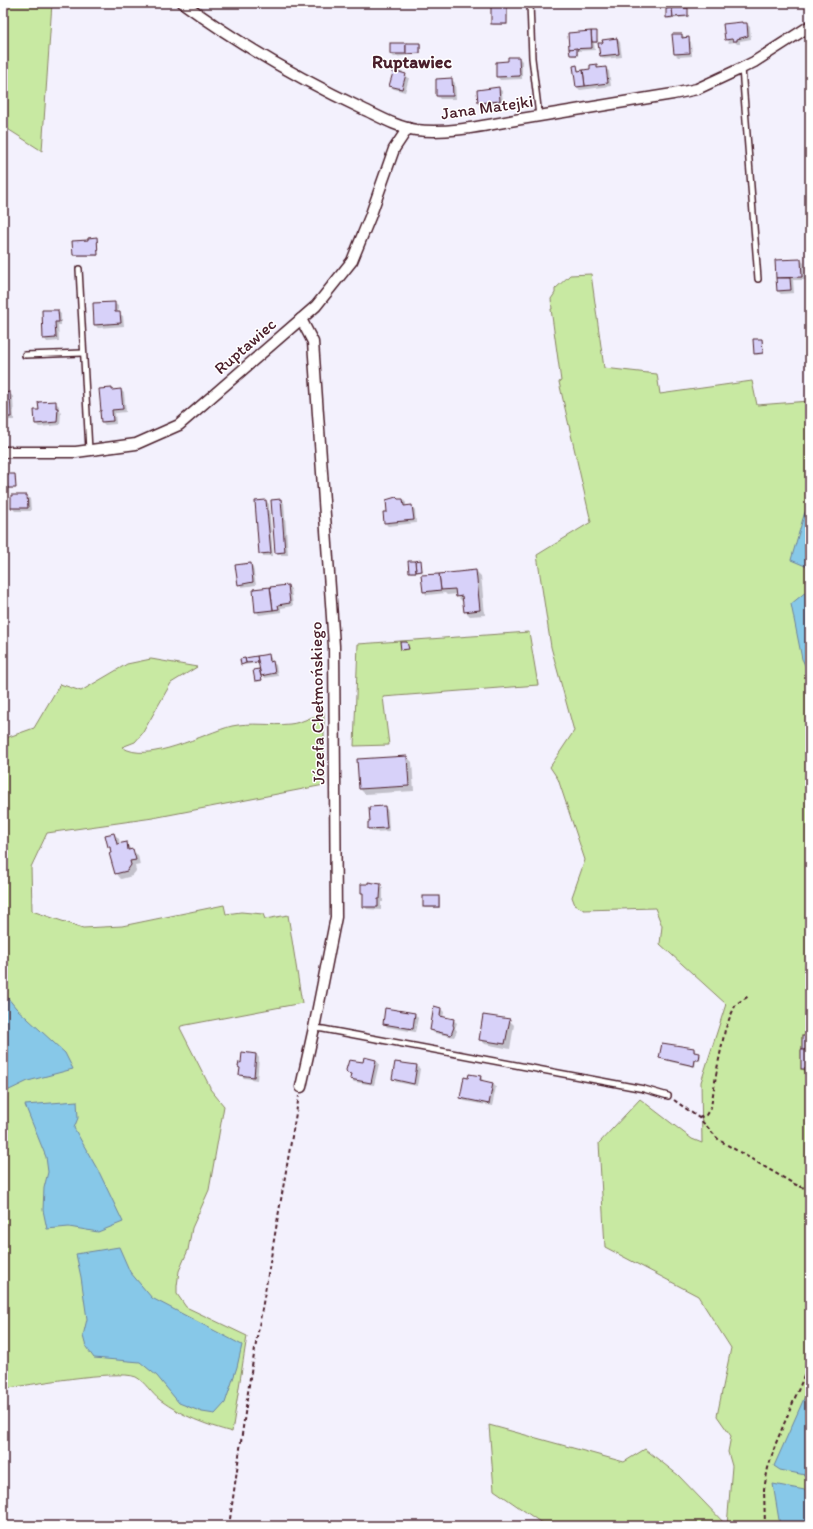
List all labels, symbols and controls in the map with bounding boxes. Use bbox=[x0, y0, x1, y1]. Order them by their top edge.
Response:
district label: Ruptawiec bbox=[372, 51, 452, 73]
street label: Jana Matejki bbox=[440, 91, 534, 123]
street label: Ruptawiec bbox=[210, 314, 280, 378]
street label: Józefa Chełmońskiego bbox=[306, 621, 328, 785]

